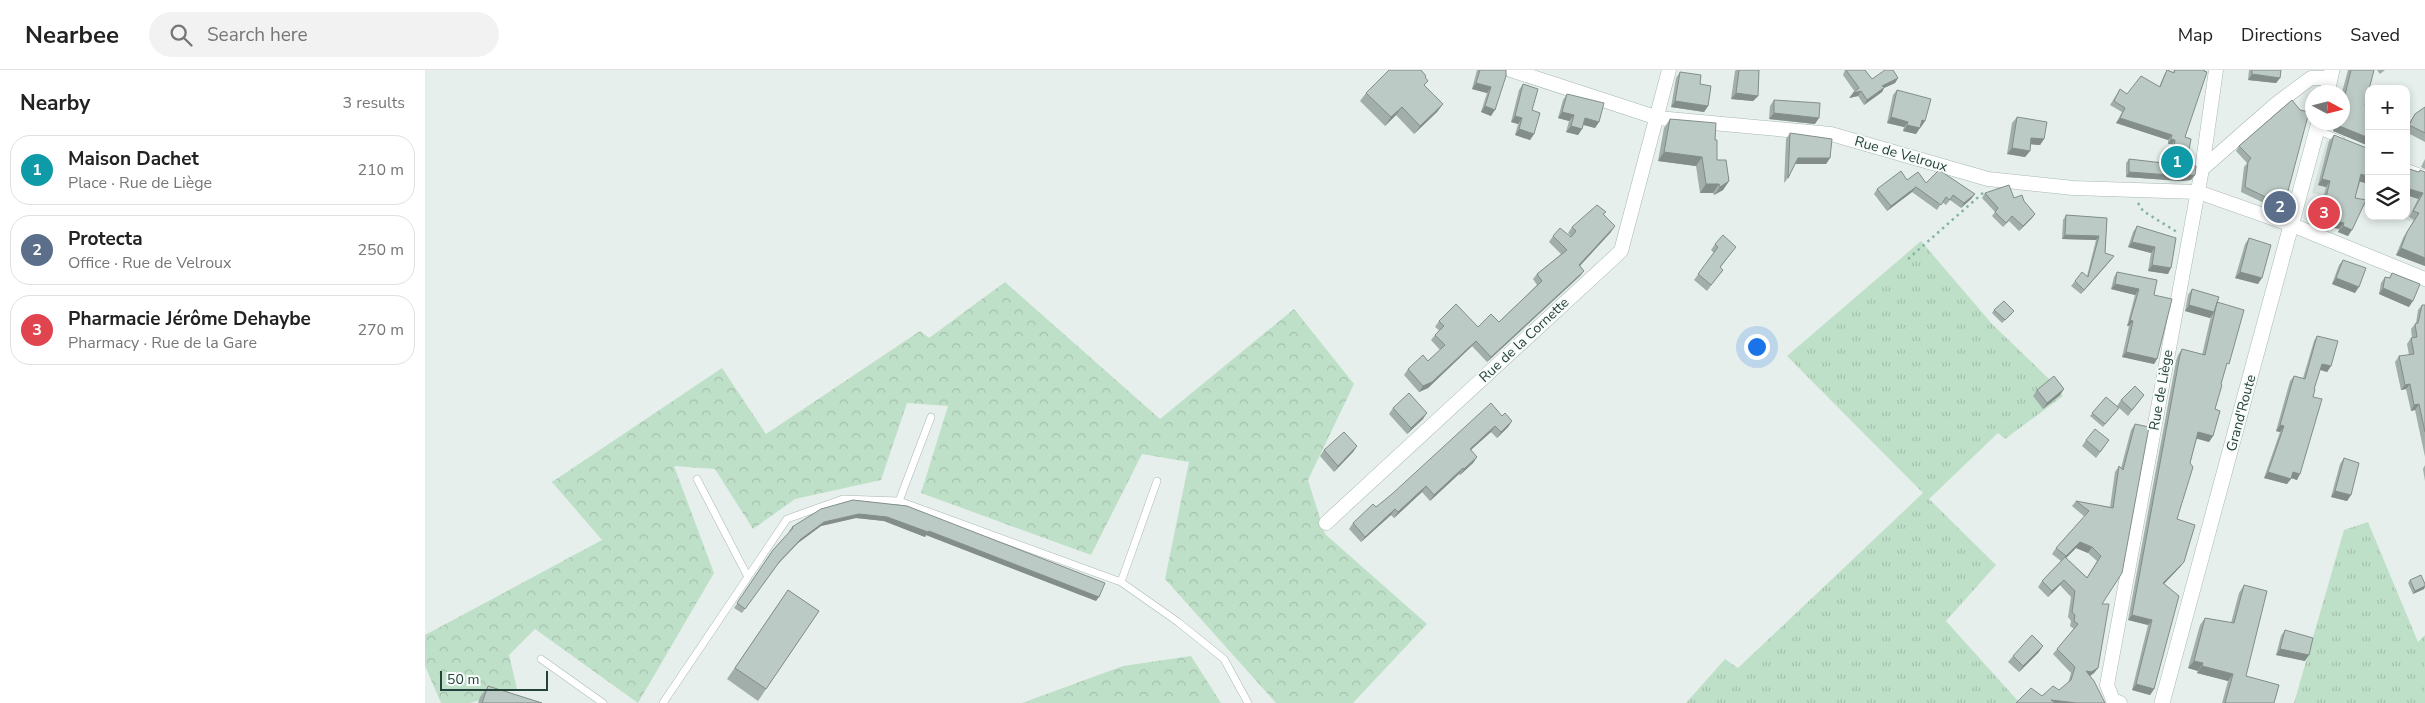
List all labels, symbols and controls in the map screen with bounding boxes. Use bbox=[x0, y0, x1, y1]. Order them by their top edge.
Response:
search box bbox=[149, 12, 499, 57]
text: Nearbee bbox=[25, 19, 119, 51]
icon: search bbox=[167, 21, 195, 49]
text: Search here bbox=[207, 22, 308, 48]
text: Map bbox=[2178, 23, 2213, 47]
text: Directions bbox=[2241, 23, 2322, 47]
text: Saved bbox=[2350, 23, 2400, 47]
north arrow bbox=[2305, 85, 2350, 130]
map controls bbox=[2365, 85, 2410, 220]
button: + bbox=[2365, 85, 2410, 130]
text: Nearby bbox=[20, 89, 90, 117]
text: 3 results bbox=[343, 92, 405, 114]
button: − bbox=[2365, 130, 2410, 175]
street label: Rue de Velroux bbox=[1852, 132, 1950, 177]
pin: 1 bbox=[2161, 143, 2193, 181]
text: Maison Dachet bbox=[68, 146, 199, 172]
text: 1 bbox=[32, 159, 42, 181]
text: 210 m bbox=[357, 159, 404, 181]
text: Place · Rue de Liège bbox=[68, 172, 212, 194]
button: layers bbox=[2365, 175, 2410, 220]
pin: 2 bbox=[2264, 188, 2296, 226]
pin: 3 bbox=[2308, 194, 2340, 232]
text: Protecta bbox=[68, 226, 143, 252]
text: 2 bbox=[32, 239, 42, 261]
text: 250 m bbox=[357, 239, 404, 261]
text: Office · Rue de Velroux bbox=[68, 252, 231, 274]
street label: Rue de la Cornette bbox=[1475, 293, 1573, 387]
text: Pharmacie Jérôme Dehaybe bbox=[68, 306, 311, 332]
text: 3 bbox=[32, 319, 42, 341]
text: 270 m bbox=[357, 319, 404, 341]
text: Pharmacy · Rue de la Gare bbox=[68, 332, 257, 354]
your location bbox=[1744, 334, 1770, 360]
street label: Rue de Liège bbox=[2145, 348, 2177, 432]
street label: Grand'Route bbox=[2222, 372, 2260, 454]
scale bar bbox=[440, 668, 547, 691]
text: 50 m bbox=[447, 670, 479, 689]

